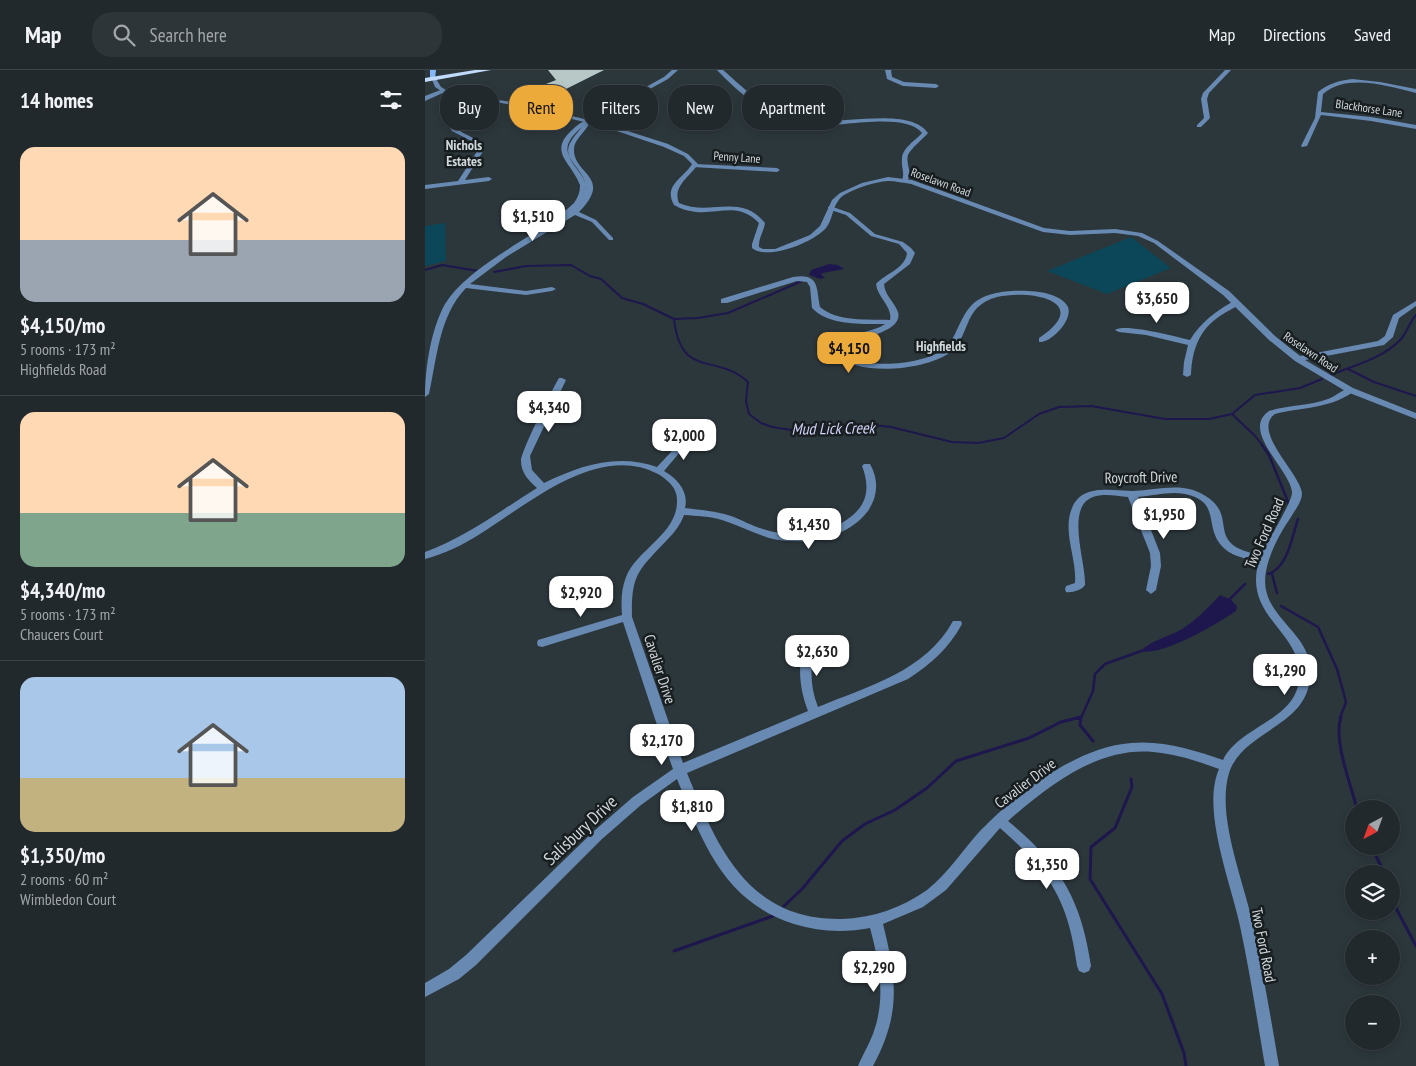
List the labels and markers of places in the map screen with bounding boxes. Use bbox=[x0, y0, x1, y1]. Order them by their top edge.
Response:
pin: $1,510 bbox=[492, 200, 574, 242]
pin: $3,650 bbox=[1116, 282, 1198, 324]
pin: $4,150 bbox=[808, 332, 890, 374]
pin: $4,340 bbox=[508, 390, 590, 433]
pin: $2,000 bbox=[643, 418, 725, 461]
pin: $1,950 bbox=[1123, 498, 1205, 540]
pin: $1,430 bbox=[768, 508, 850, 550]
pin: $2,920 bbox=[540, 576, 622, 618]
pin: $2,630 bbox=[776, 634, 858, 677]
pin: $1,290 bbox=[1244, 654, 1326, 696]
pin: $2,170 bbox=[621, 724, 703, 766]
pin: $1,810 bbox=[651, 790, 733, 832]
pin: $1,350 bbox=[1006, 848, 1088, 890]
pin: $2,290 bbox=[833, 950, 915, 993]

